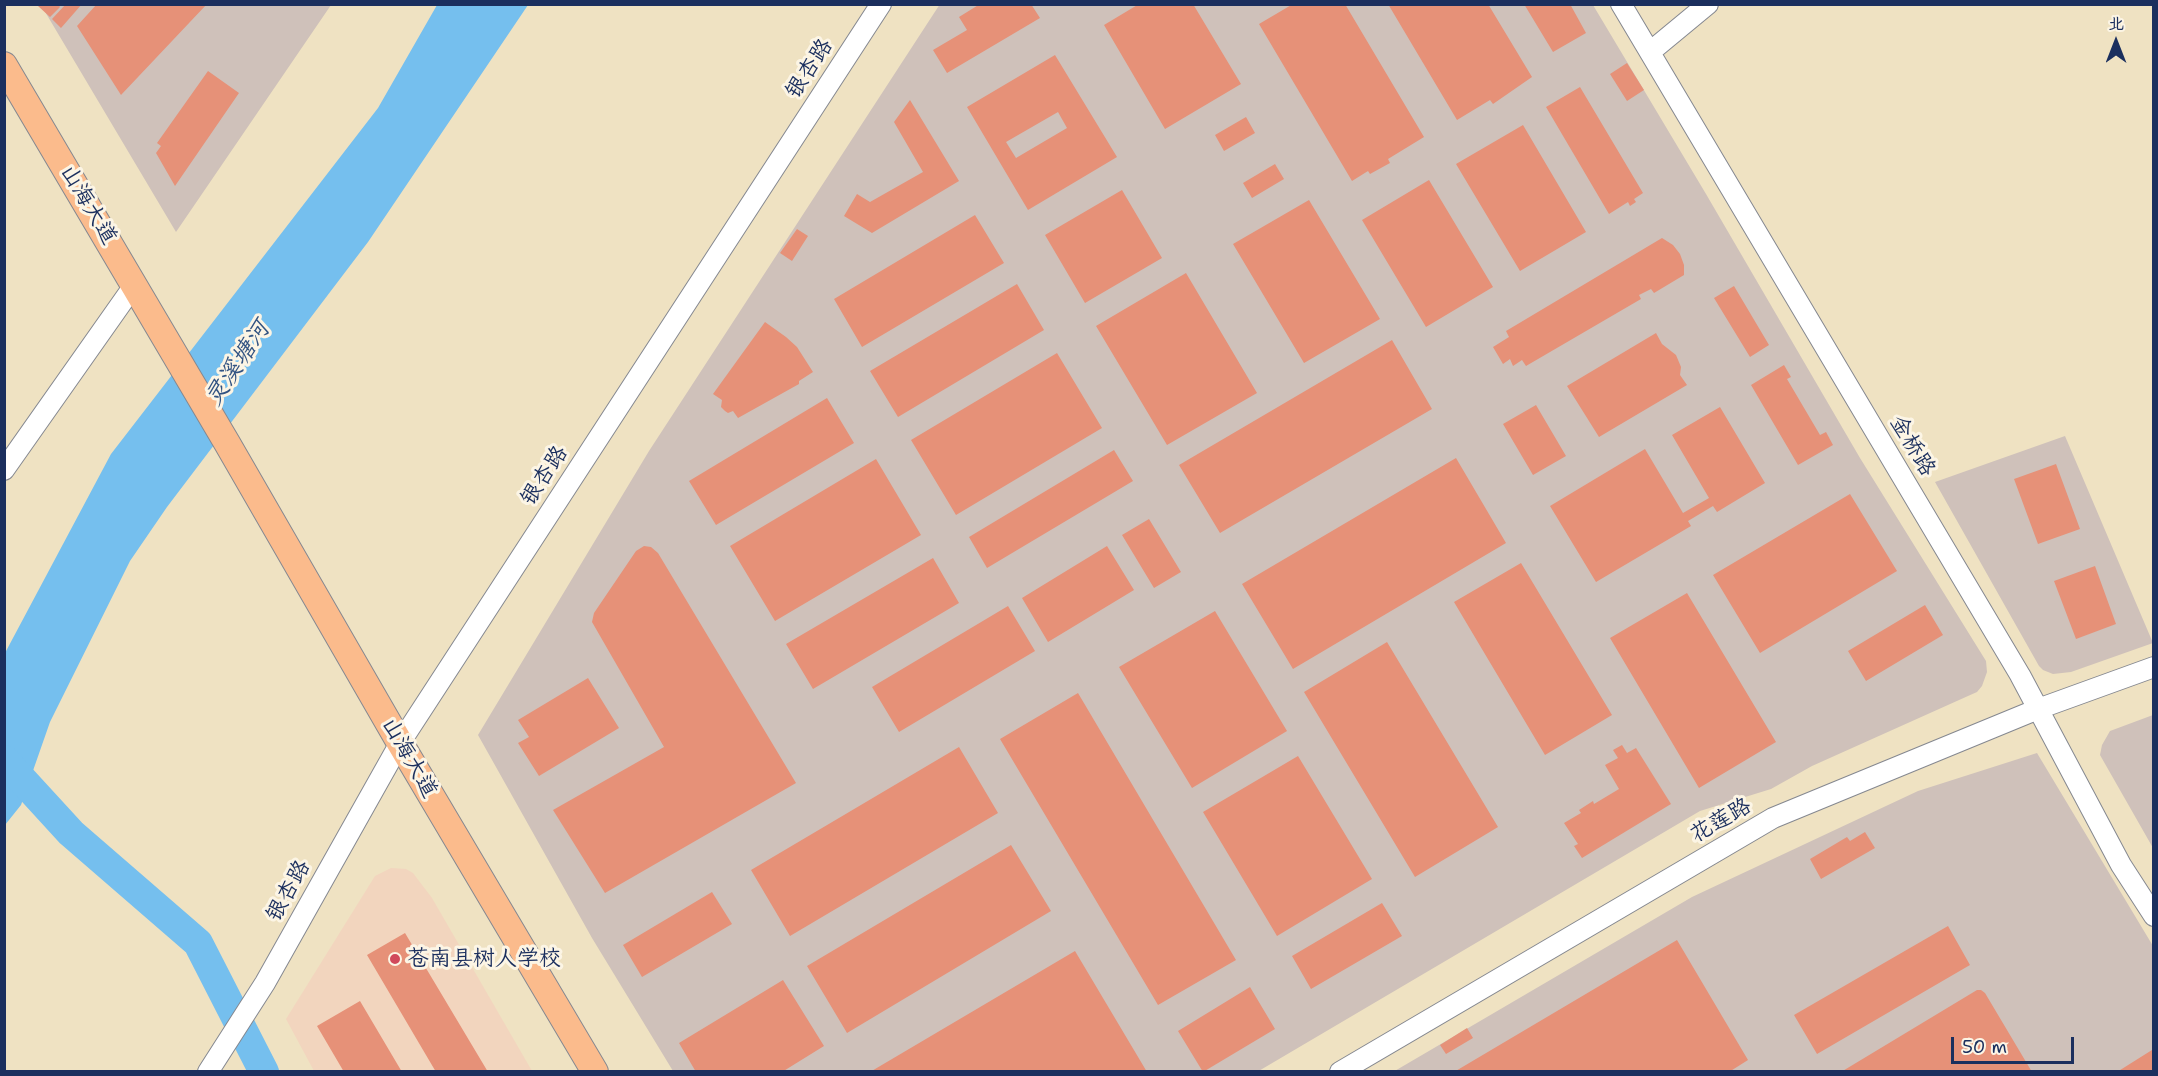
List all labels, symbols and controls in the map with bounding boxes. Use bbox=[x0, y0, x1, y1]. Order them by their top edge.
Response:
north arrow bbox=[2086, 12, 2146, 72]
text: 北 bbox=[2108, 13, 2124, 34]
street label: 银杏路 bbox=[781, 34, 839, 104]
street label: 山海大道 bbox=[54, 160, 122, 250]
water label: 灵溪塘河 bbox=[199, 316, 277, 412]
street label: 金桥路 bbox=[1884, 411, 1940, 481]
street label: 银杏路 bbox=[516, 441, 574, 511]
street label: 山海大道 bbox=[376, 713, 442, 803]
street label: 花莲路 bbox=[1686, 793, 1756, 849]
street label: 银杏路 bbox=[261, 856, 317, 926]
place label: 苍南县树人学校 bbox=[407, 946, 561, 972]
marker: 苍南县树人学校 bbox=[388, 952, 402, 966]
scale bar bbox=[1954, 1025, 2077, 1063]
text: 50 m bbox=[1962, 1035, 2007, 1059]

